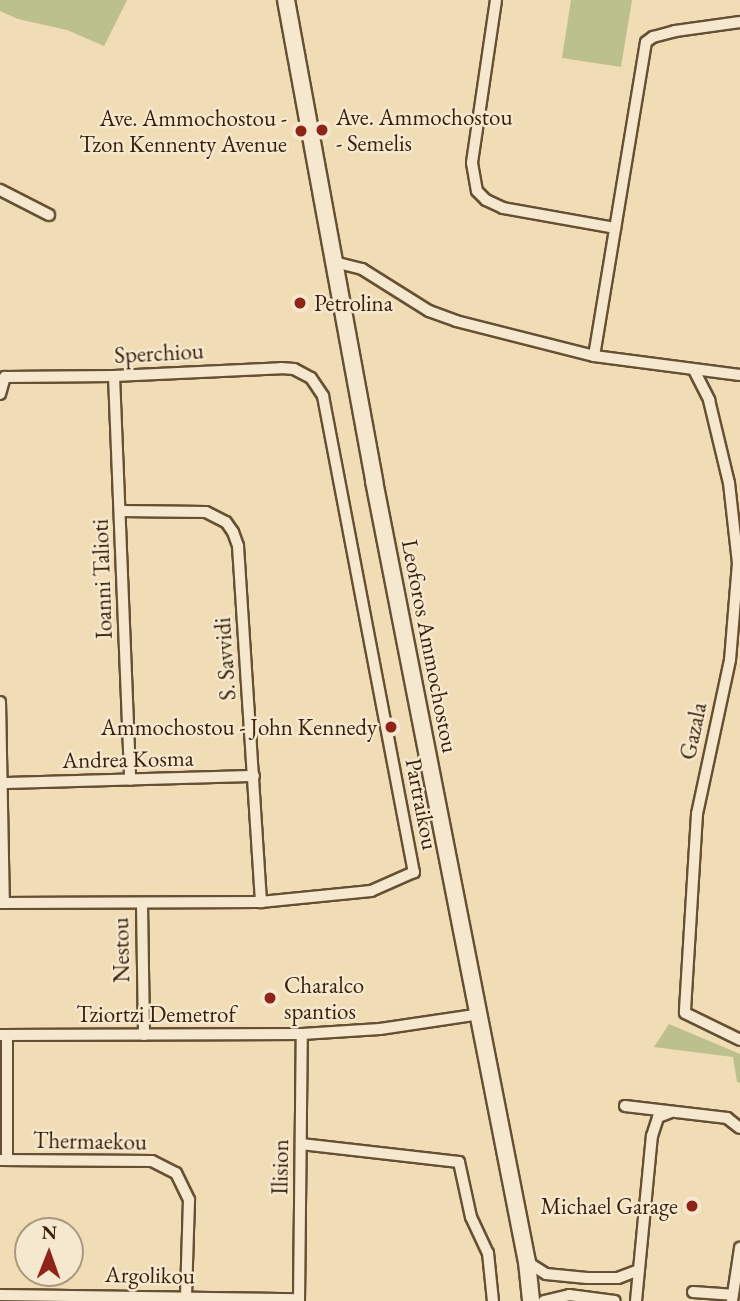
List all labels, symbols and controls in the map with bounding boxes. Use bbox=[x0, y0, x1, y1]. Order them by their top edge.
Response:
place label: Ave. Ammochostou - Semelis bbox=[336, 103, 513, 157]
place label: Ave. Ammochostou - Tzon Kennenty Avenue bbox=[79, 104, 287, 158]
marker: Ave. Ammochostou - Semelis bbox=[314, 122, 330, 138]
marker: Ave. Ammochostou - Tzon Kennenty Avenue bbox=[293, 123, 309, 139]
place label: Petrolina bbox=[314, 289, 393, 317]
marker: Petrolina bbox=[292, 295, 308, 311]
street label: Sperchiou bbox=[114, 337, 204, 369]
street label: Ioanni Talioti bbox=[86, 519, 118, 639]
street label: Leoforos Ammochostou bbox=[396, 537, 464, 755]
street label: S. Savvidi bbox=[208, 617, 242, 701]
street label: Gazala bbox=[673, 700, 713, 762]
place label: Ammochostou - John Kennedy bbox=[101, 713, 377, 741]
marker: Ammochostou - John Kennedy bbox=[383, 719, 399, 735]
street label: Andrea Kosma bbox=[62, 744, 194, 774]
street label: Partraikou bbox=[400, 756, 444, 852]
street label: Nestou bbox=[107, 917, 135, 983]
place label: Charalco spantios bbox=[284, 971, 364, 1025]
marker: Charalco spantios bbox=[262, 990, 278, 1006]
street label: Tziortzi Demetrof bbox=[76, 1000, 236, 1028]
street label: Thermaekou bbox=[33, 1126, 147, 1156]
street label: Ilision bbox=[266, 1139, 294, 1195]
place label: Michael Garage bbox=[540, 1192, 678, 1220]
marker: Michael Garage bbox=[684, 1198, 700, 1214]
north arrow bbox=[14, 1217, 84, 1287]
text: N bbox=[41, 1220, 57, 1245]
street label: Argolikou bbox=[105, 1260, 195, 1290]

